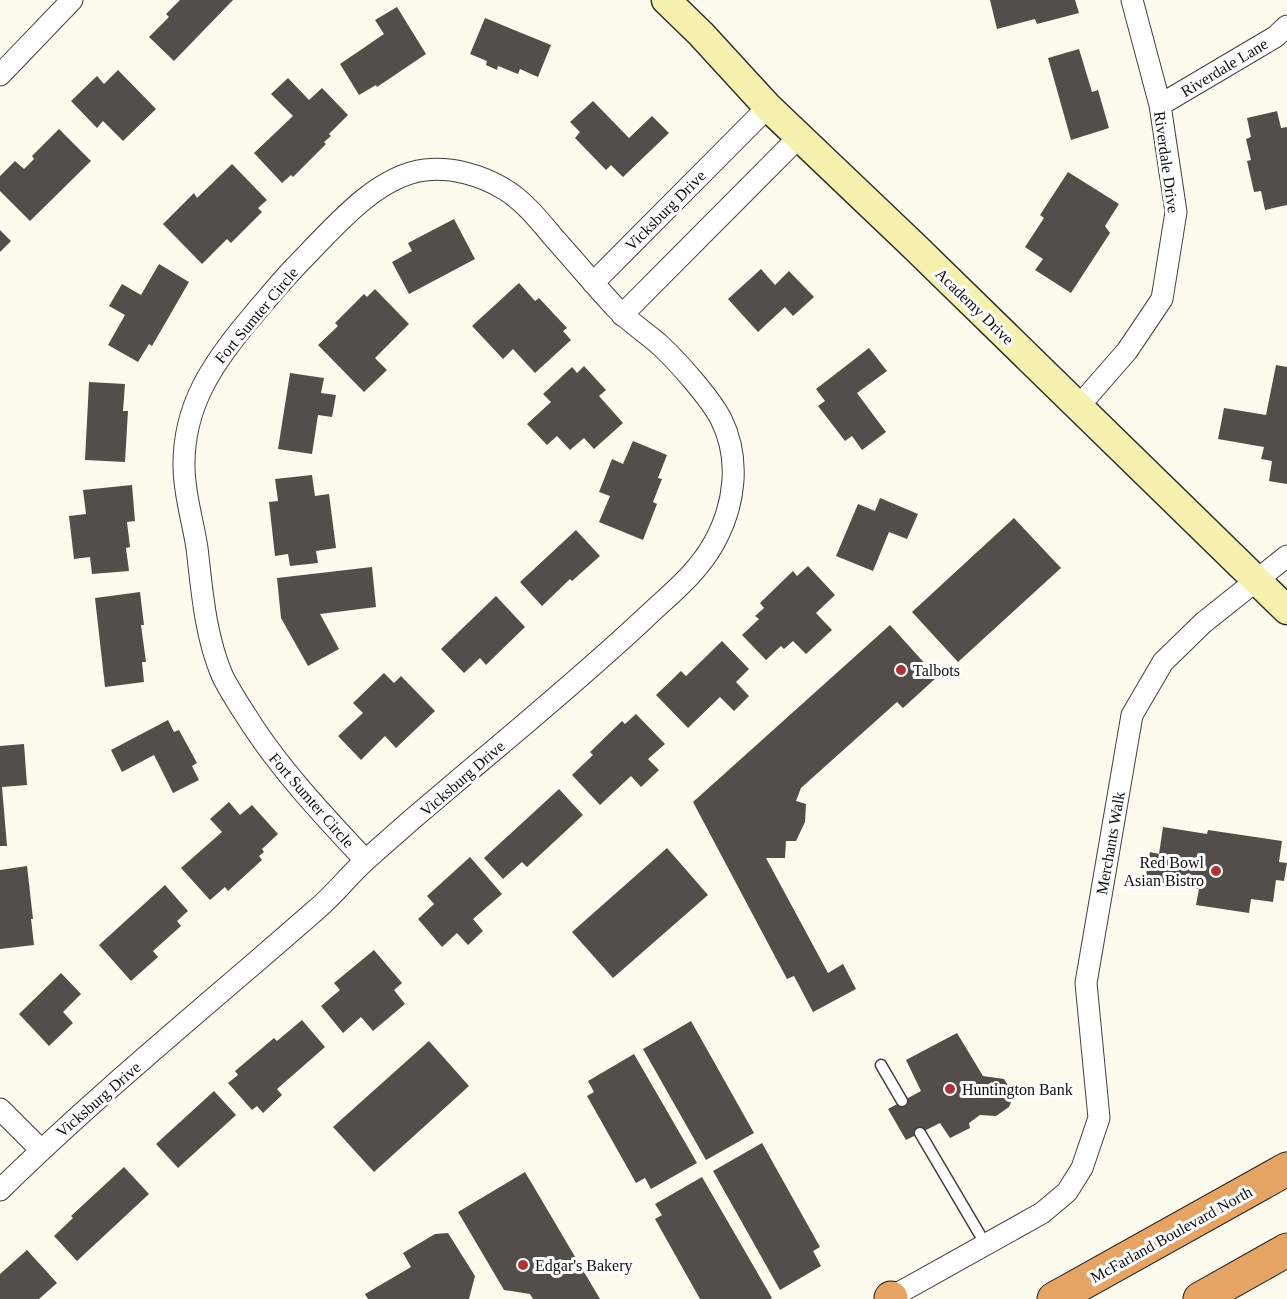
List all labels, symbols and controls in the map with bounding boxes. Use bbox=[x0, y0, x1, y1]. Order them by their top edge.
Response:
street label: Riverdale Lane bbox=[1178, 35, 1271, 100]
street label: Riverdale Drive bbox=[1151, 110, 1182, 214]
street label: Vicksburg Drive bbox=[622, 167, 709, 254]
street label: Fort Sumter Circle bbox=[211, 264, 301, 367]
street label: Academy Drive bbox=[931, 265, 1017, 349]
place label: Talbots bbox=[913, 662, 960, 679]
marker: Talbots bbox=[894, 663, 908, 677]
street label: Vicksburg Drive bbox=[417, 737, 509, 820]
street label: Fort Sumter Circle bbox=[266, 749, 357, 851]
street label: Merchants Walk bbox=[1093, 790, 1128, 896]
place label: Red Bowl Asian Bistro bbox=[1124, 854, 1205, 889]
marker: Red Bowl Asian Bistro bbox=[1209, 864, 1223, 878]
street label: Vicksburg Drive bbox=[53, 1058, 145, 1141]
place label: Huntington Bank bbox=[962, 1081, 1073, 1099]
marker: Huntington Bank bbox=[943, 1082, 957, 1096]
street label: McFarland Boulevard North bbox=[1087, 1183, 1255, 1286]
place label: Edgar's Bakery bbox=[535, 1257, 633, 1275]
marker: Edgar's Bakery bbox=[516, 1258, 530, 1272]

